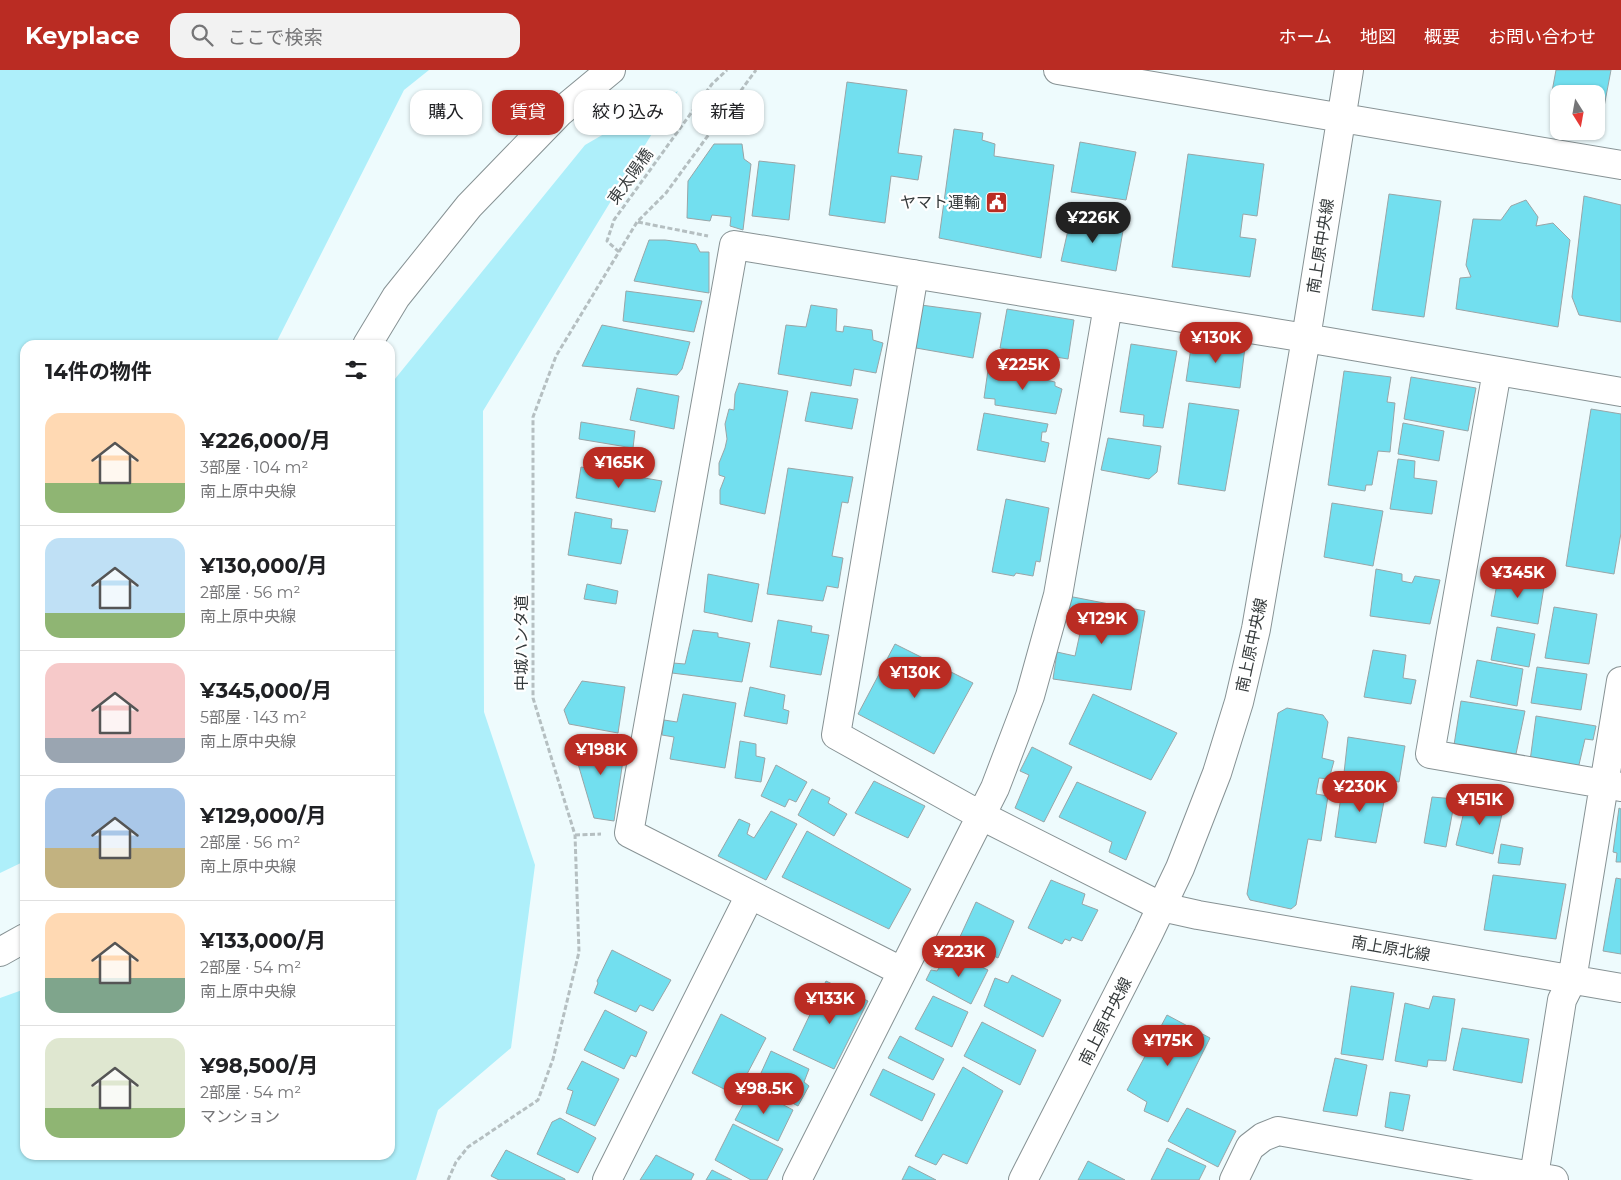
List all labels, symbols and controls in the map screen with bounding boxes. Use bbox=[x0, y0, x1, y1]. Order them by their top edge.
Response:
search box bbox=[170, 13, 520, 58]
text: Keyplace bbox=[25, 21, 140, 50]
icon: search bbox=[188, 21, 216, 49]
text: ここで検索 bbox=[228, 26, 323, 49]
text: ホーム bbox=[1279, 26, 1332, 48]
text: 地図 bbox=[1360, 26, 1396, 48]
text: 概要 bbox=[1424, 26, 1460, 48]
text: お問い合わせ bbox=[1488, 26, 1596, 48]
north arrow bbox=[1550, 85, 1605, 140]
map controls bbox=[1550, 85, 1605, 140]
chip: 購入 bbox=[410, 90, 482, 135]
chip: 賃貸 bbox=[492, 90, 564, 135]
chip: 絞り込み bbox=[574, 90, 682, 135]
chip: 新着 bbox=[692, 90, 764, 135]
street label: 東太陽橋 bbox=[604, 145, 657, 208]
public building icon: ヤマト運輸 bbox=[984, 190, 1008, 214]
place label: ヤマト運輸 bbox=[900, 193, 980, 212]
street label: 南上原中央線 bbox=[1304, 197, 1337, 295]
pin: ¥226K bbox=[1058, 202, 1128, 244]
text: ¥226K bbox=[1067, 208, 1119, 227]
pin: ¥130K bbox=[1181, 322, 1251, 364]
text: ¥130K bbox=[1191, 328, 1241, 347]
pin: ¥225K bbox=[988, 348, 1058, 391]
text: ¥225K bbox=[997, 355, 1049, 374]
icon: filters bbox=[342, 356, 370, 384]
text: 14件の物件 bbox=[45, 359, 152, 384]
text: ¥226,000/月 bbox=[200, 428, 331, 453]
icon: home bbox=[85, 433, 145, 493]
pin: ¥165K bbox=[584, 446, 654, 489]
text: ¥165K bbox=[594, 453, 644, 472]
text: 3部屋 · 104 m² bbox=[200, 458, 308, 477]
text: 南上原中央線 bbox=[200, 482, 296, 501]
text: ¥130,000/月 bbox=[200, 553, 328, 578]
pin: ¥345K bbox=[1483, 556, 1553, 599]
icon: home bbox=[85, 558, 145, 618]
text: ¥345K bbox=[1491, 563, 1545, 582]
text: 2部屋 · 56 m² bbox=[200, 583, 300, 602]
street label: 中城ハンタ道 bbox=[512, 595, 531, 691]
street label: 南上原中央線 bbox=[1232, 596, 1271, 694]
pin: ¥129K bbox=[1067, 602, 1137, 645]
text: 南上原中央線 bbox=[200, 607, 296, 626]
text: ¥129K bbox=[1077, 609, 1127, 628]
pin: ¥130K bbox=[880, 656, 950, 699]
text: ¥130K bbox=[890, 663, 940, 682]
text: ¥345,000/月 bbox=[200, 678, 332, 703]
icon: home bbox=[85, 683, 145, 743]
text: 5部屋 · 143 m² bbox=[200, 708, 307, 727]
text: 南上原中央線 bbox=[200, 732, 296, 751]
pin: ¥198K bbox=[566, 734, 636, 776]
text: ¥198K bbox=[575, 740, 627, 759]
pin: ¥230K bbox=[1325, 770, 1395, 813]
text: ¥230K bbox=[1333, 777, 1387, 796]
pin: ¥151K bbox=[1445, 784, 1515, 826]
text: ¥151K bbox=[1457, 790, 1503, 809]
text: ¥129,000/月 bbox=[200, 803, 327, 828]
icon: home bbox=[85, 808, 145, 868]
text: 2部屋 · 56 m² bbox=[200, 833, 300, 852]
text: 南上原中央線 bbox=[200, 857, 296, 876]
text: ¥133,000/月 bbox=[200, 928, 326, 953]
street label: 南上原北線 bbox=[1350, 932, 1432, 965]
icon: home bbox=[85, 933, 145, 993]
pin: ¥223K bbox=[924, 936, 994, 978]
text: ¥223K bbox=[933, 942, 985, 961]
text: 2部屋 · 54 m² bbox=[200, 958, 301, 977]
street label: 南上原中央線 bbox=[1075, 974, 1136, 1068]
text: 南上原中央線 bbox=[200, 982, 296, 1001]
pin: ¥133K bbox=[795, 982, 865, 1025]
text: ¥133K bbox=[805, 989, 855, 1008]
pin: ¥175K bbox=[1133, 1024, 1203, 1067]
text: ¥175K bbox=[1143, 1031, 1193, 1050]
text: ¥98,500/月 bbox=[200, 1053, 318, 1078]
icon: home bbox=[85, 1058, 145, 1118]
pin: ¥98.5K bbox=[723, 1072, 805, 1115]
text: ¥98.5K bbox=[735, 1079, 793, 1098]
text: 2部屋 · 54 m² bbox=[200, 1083, 301, 1102]
text: マンション bbox=[200, 1107, 280, 1126]

